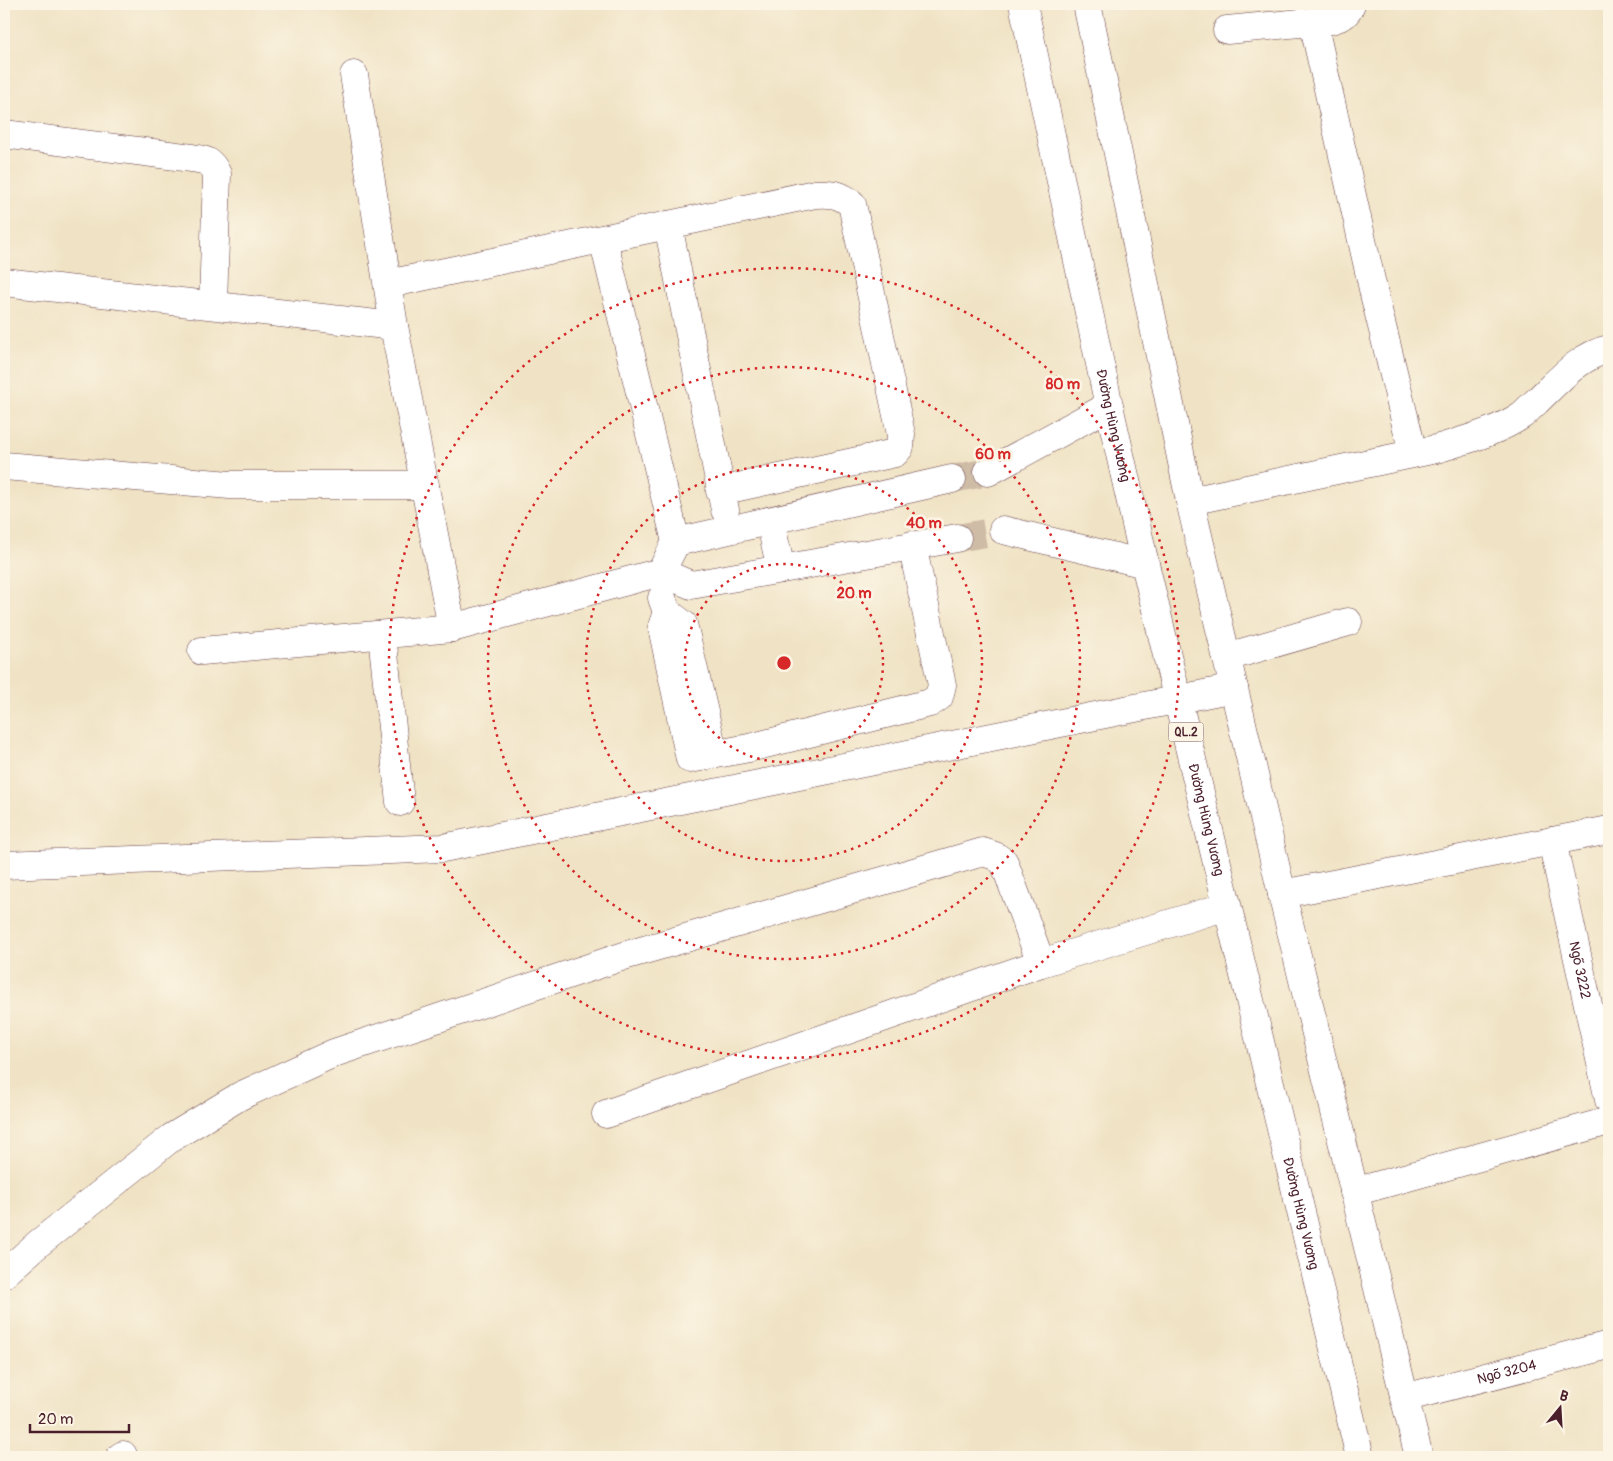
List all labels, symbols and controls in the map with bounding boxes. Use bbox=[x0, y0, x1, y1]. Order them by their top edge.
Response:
street label: Đường Hùng Vương bbox=[1093, 367, 1134, 483]
text: 80 m bbox=[1046, 375, 1080, 394]
text: 60 m bbox=[975, 445, 1011, 464]
text: 40 m bbox=[906, 514, 942, 533]
text: 20 m bbox=[836, 584, 872, 603]
centre of rings bbox=[775, 654, 793, 672]
road number: QL.2 bbox=[1168, 722, 1204, 742]
street label: Đường Hùng Vương bbox=[1185, 762, 1228, 877]
street label: Ngõ 3222 bbox=[1566, 940, 1595, 1000]
street label: Đường Hùng Vương bbox=[1280, 1155, 1323, 1271]
street label: Ngõ 3204 bbox=[1475, 1356, 1538, 1387]
north arrow bbox=[1536, 1384, 1586, 1434]
text: B bbox=[1557, 1387, 1570, 1405]
scale bar bbox=[30, 1401, 129, 1433]
text: 20 m bbox=[38, 1410, 73, 1429]

